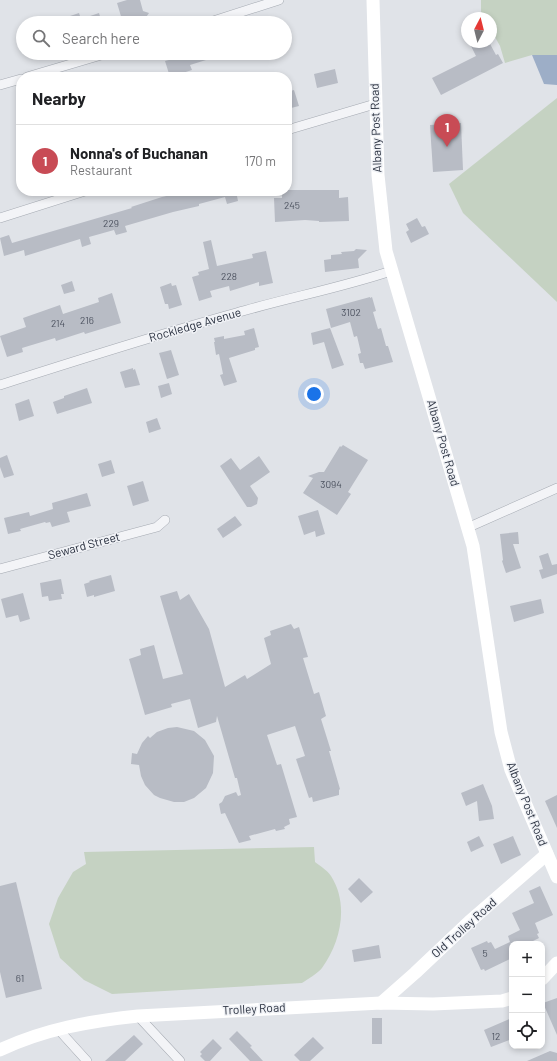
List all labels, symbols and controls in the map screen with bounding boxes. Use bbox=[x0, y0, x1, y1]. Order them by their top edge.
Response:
north arrow bbox=[461, 12, 497, 48]
search box bbox=[16, 16, 292, 60]
icon: search bbox=[30, 27, 52, 49]
text: Search here bbox=[62, 29, 140, 47]
street label: Albany Post Road bbox=[366, 83, 384, 173]
text: Nearby bbox=[32, 88, 86, 108]
pin: 1 bbox=[434, 114, 460, 147]
text: Nonna's of Buchanan bbox=[70, 144, 208, 162]
text: 1 bbox=[43, 153, 47, 169]
text: 170 m bbox=[245, 153, 276, 169]
text: Restaurant bbox=[70, 162, 132, 178]
house number: 245 bbox=[284, 199, 300, 211]
house number: 229 bbox=[103, 217, 119, 229]
house number: 228 bbox=[221, 270, 237, 282]
street label: Rockledge Avenue bbox=[147, 304, 242, 344]
house number: 3102 bbox=[341, 306, 361, 318]
house number: 216 bbox=[80, 314, 94, 326]
house number: 214 bbox=[51, 317, 65, 329]
your location bbox=[304, 384, 324, 404]
street label: Albany Post Road bbox=[425, 398, 463, 488]
house number: 3094 bbox=[320, 478, 342, 490]
street label: Seward Street bbox=[46, 529, 121, 561]
street label: Albany Post Road bbox=[505, 759, 551, 848]
street label: Old Trolley Road bbox=[428, 894, 499, 960]
map controls bbox=[509, 941, 545, 1049]
button: + bbox=[509, 941, 545, 977]
house number: 5 bbox=[482, 947, 488, 959]
house number: 61 bbox=[16, 972, 24, 984]
button: − bbox=[509, 977, 545, 1013]
street label: Trolley Road bbox=[222, 999, 286, 1017]
button: locate bbox=[509, 1013, 545, 1049]
house number: 12 bbox=[492, 1030, 500, 1042]

